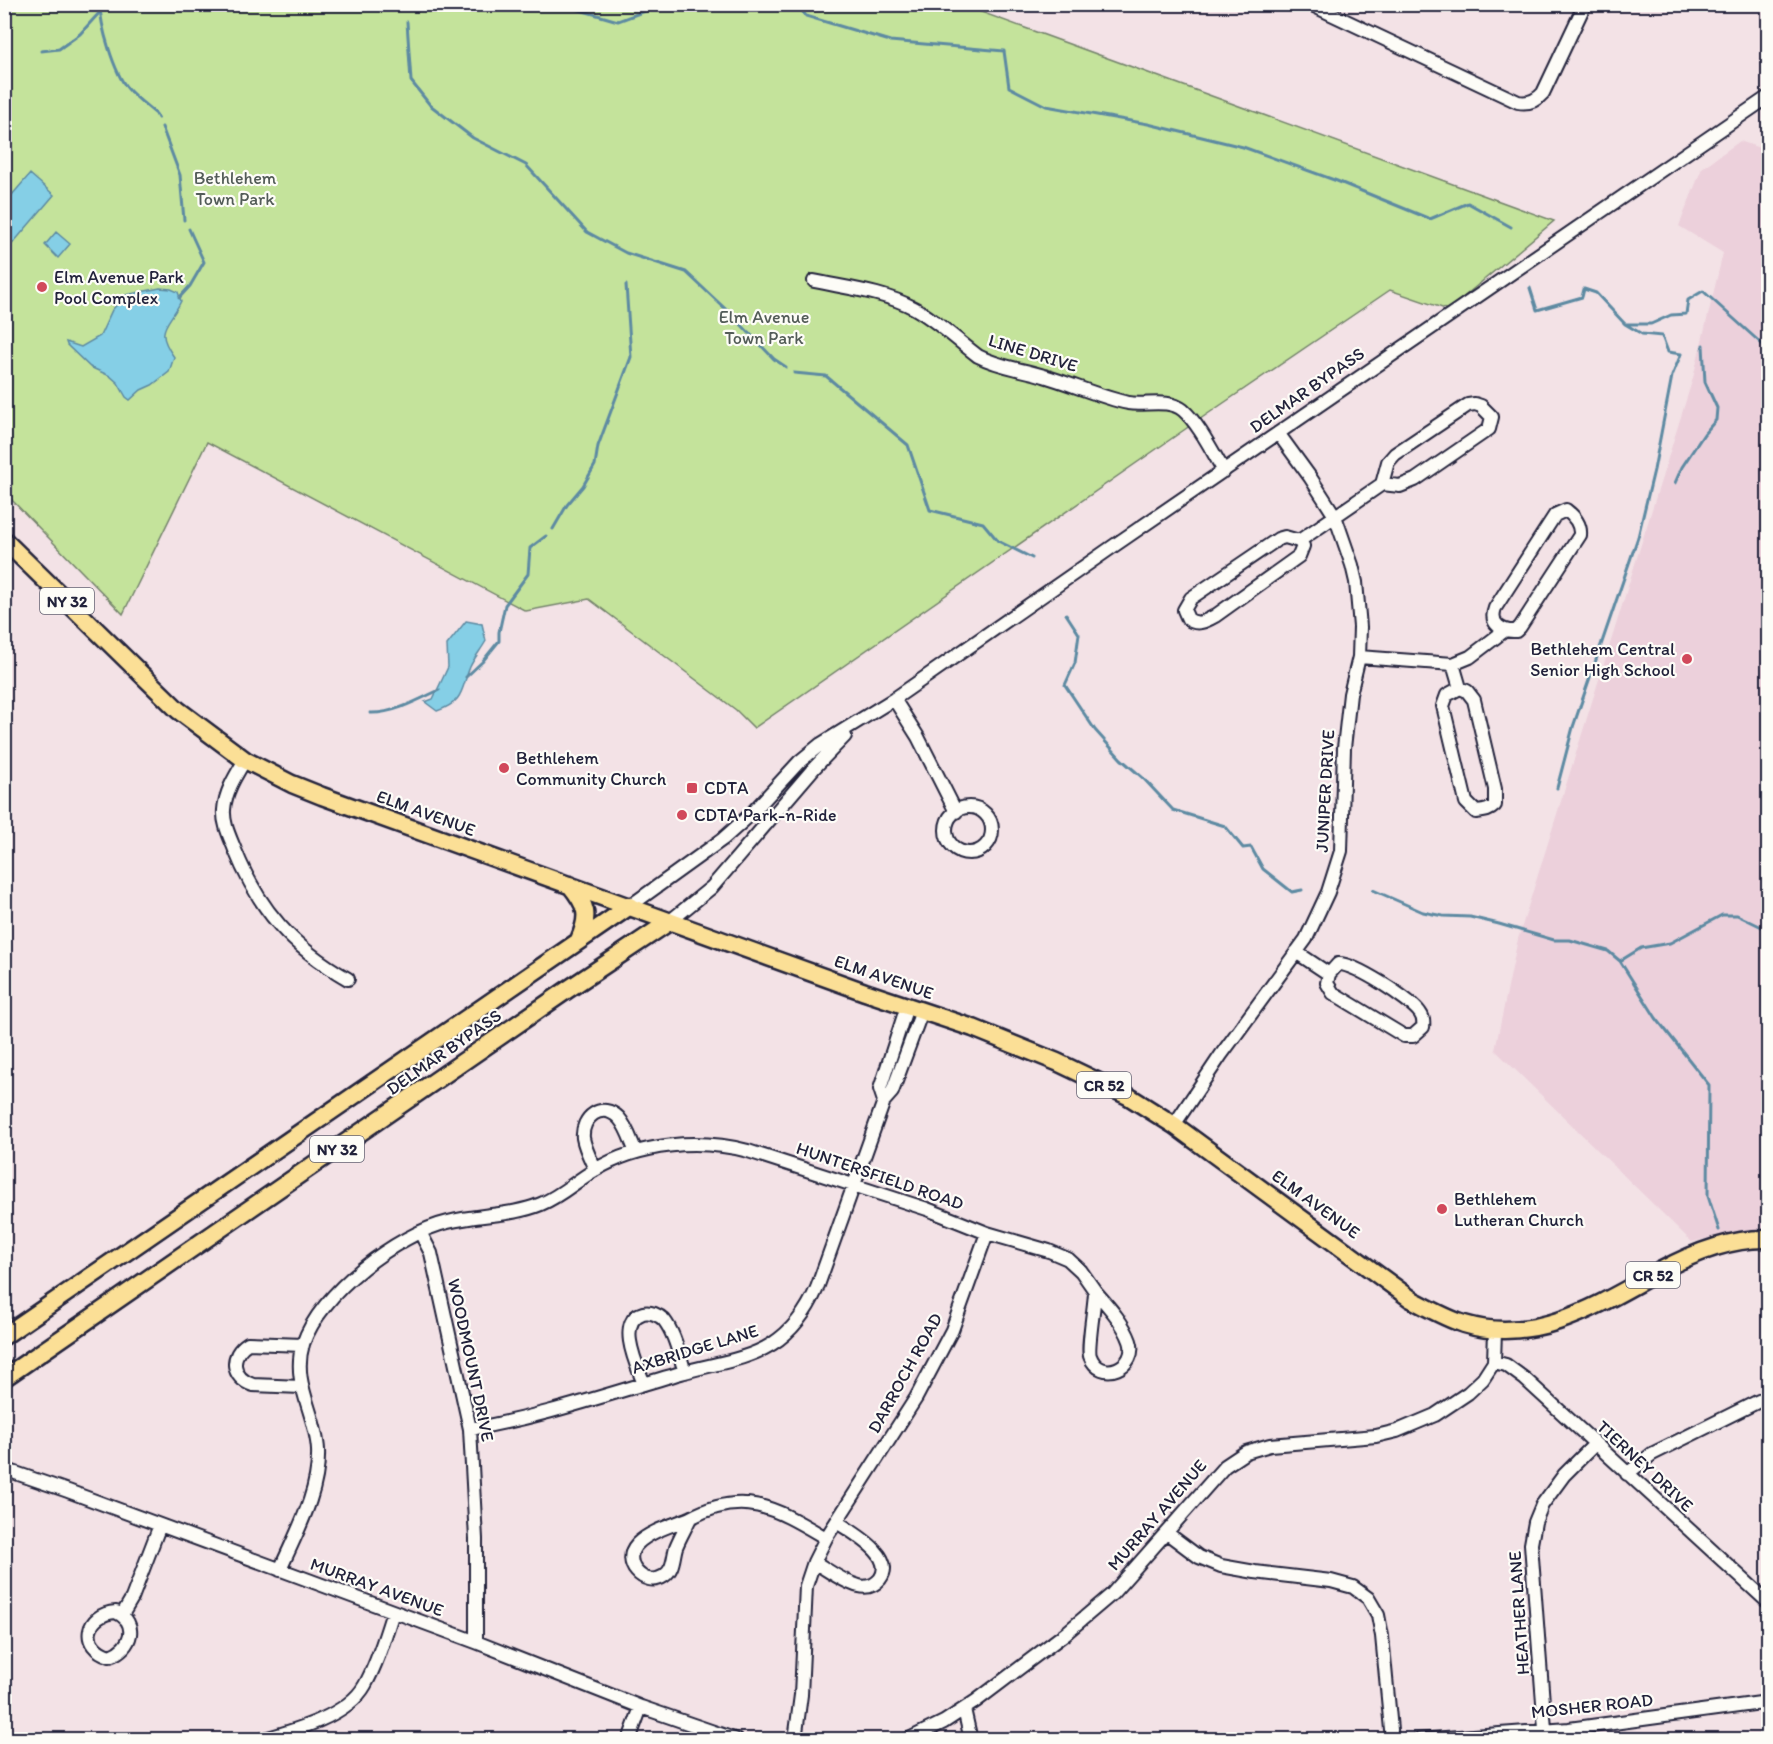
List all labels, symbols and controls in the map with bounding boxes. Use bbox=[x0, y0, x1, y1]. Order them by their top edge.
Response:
park label: Bethlehem Town Park bbox=[194, 167, 277, 210]
place label: Elm Avenue Park Pool Complex bbox=[54, 266, 185, 309]
marker: Elm Avenue Park Pool Complex bbox=[35, 280, 49, 294]
park label: Elm Avenue Town Park bbox=[719, 306, 809, 349]
street label: LINE DRIVE bbox=[986, 329, 1080, 377]
street label: DELMAR BYPASS bbox=[1245, 342, 1369, 438]
road number: NY 32 bbox=[40, 588, 94, 614]
place label: Bethlehem Central Senior High School bbox=[1530, 638, 1675, 681]
marker: Bethlehem Central Senior High School bbox=[1680, 652, 1694, 666]
street label: JUNIPER DRIVE bbox=[1311, 729, 1339, 853]
place label: Bethlehem Community Church bbox=[516, 747, 667, 790]
marker: Bethlehem Community Church bbox=[497, 761, 511, 775]
place label: CDTA bbox=[704, 777, 749, 799]
marker: CDTA bbox=[685, 781, 699, 795]
street label: ELM AVENUE bbox=[373, 785, 479, 841]
place label: CDTA Park-n-Ride bbox=[694, 804, 837, 826]
marker: CDTA Park-n-Ride bbox=[675, 808, 689, 822]
street label: ELM AVENUE bbox=[831, 950, 937, 1004]
street label: DELMAR BYPASS bbox=[382, 1004, 506, 1100]
road number: CR 52 bbox=[1077, 1072, 1131, 1098]
road number: NY 32 bbox=[310, 1136, 364, 1162]
street label: HUNTERSFIELD ROAD bbox=[793, 1137, 967, 1215]
street label: ELM AVENUE bbox=[1268, 1165, 1364, 1243]
place label: Bethlehem Lutheran Church bbox=[1454, 1188, 1584, 1231]
marker: Bethlehem Lutheran Church bbox=[1435, 1202, 1449, 1216]
road number: CR 52 bbox=[1626, 1262, 1680, 1288]
street label: WOODMOUNT DRIVE bbox=[443, 1277, 499, 1444]
street label: DARROCH ROAD bbox=[863, 1309, 947, 1437]
street label: AXBRIDGE LANE bbox=[629, 1319, 761, 1379]
street label: TIERNEY DRIVE bbox=[1592, 1416, 1698, 1516]
street label: MURRAY AVENUE bbox=[1103, 1455, 1211, 1575]
street label: HEATHER LANE bbox=[1504, 1550, 1534, 1676]
street label: MURRAY AVENUE bbox=[307, 1553, 447, 1621]
street label: MOSHER ROAD bbox=[1530, 1689, 1654, 1723]

